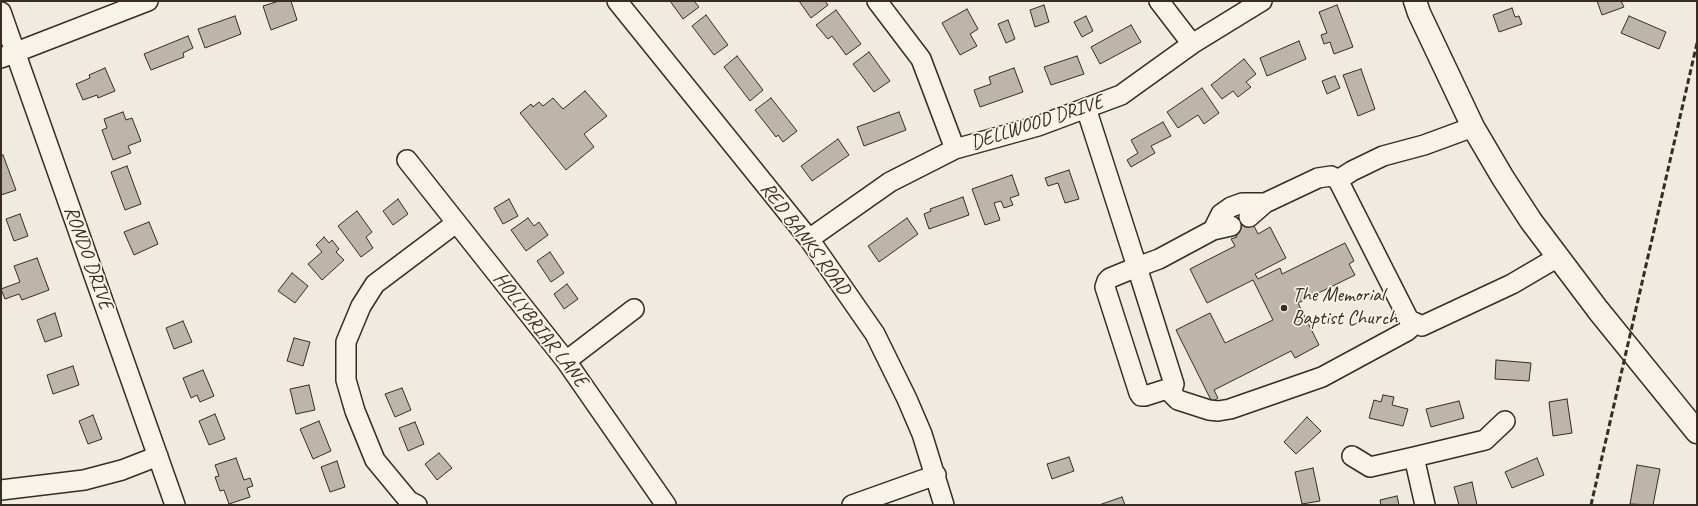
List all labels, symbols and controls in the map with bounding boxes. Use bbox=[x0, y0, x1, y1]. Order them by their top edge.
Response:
street label: DELLWOOD DRIVE bbox=[968, 90, 1106, 156]
street label: RED BANKS ROAD bbox=[755, 178, 855, 300]
street label: RONDO DRIVE bbox=[58, 203, 118, 313]
street label: HOLLYBRIAR LANE bbox=[488, 268, 592, 392]
place label: The Memorial Baptist Church bbox=[1292, 284, 1397, 331]
marker: The Memorial Baptist Church bbox=[1279, 303, 1289, 313]

